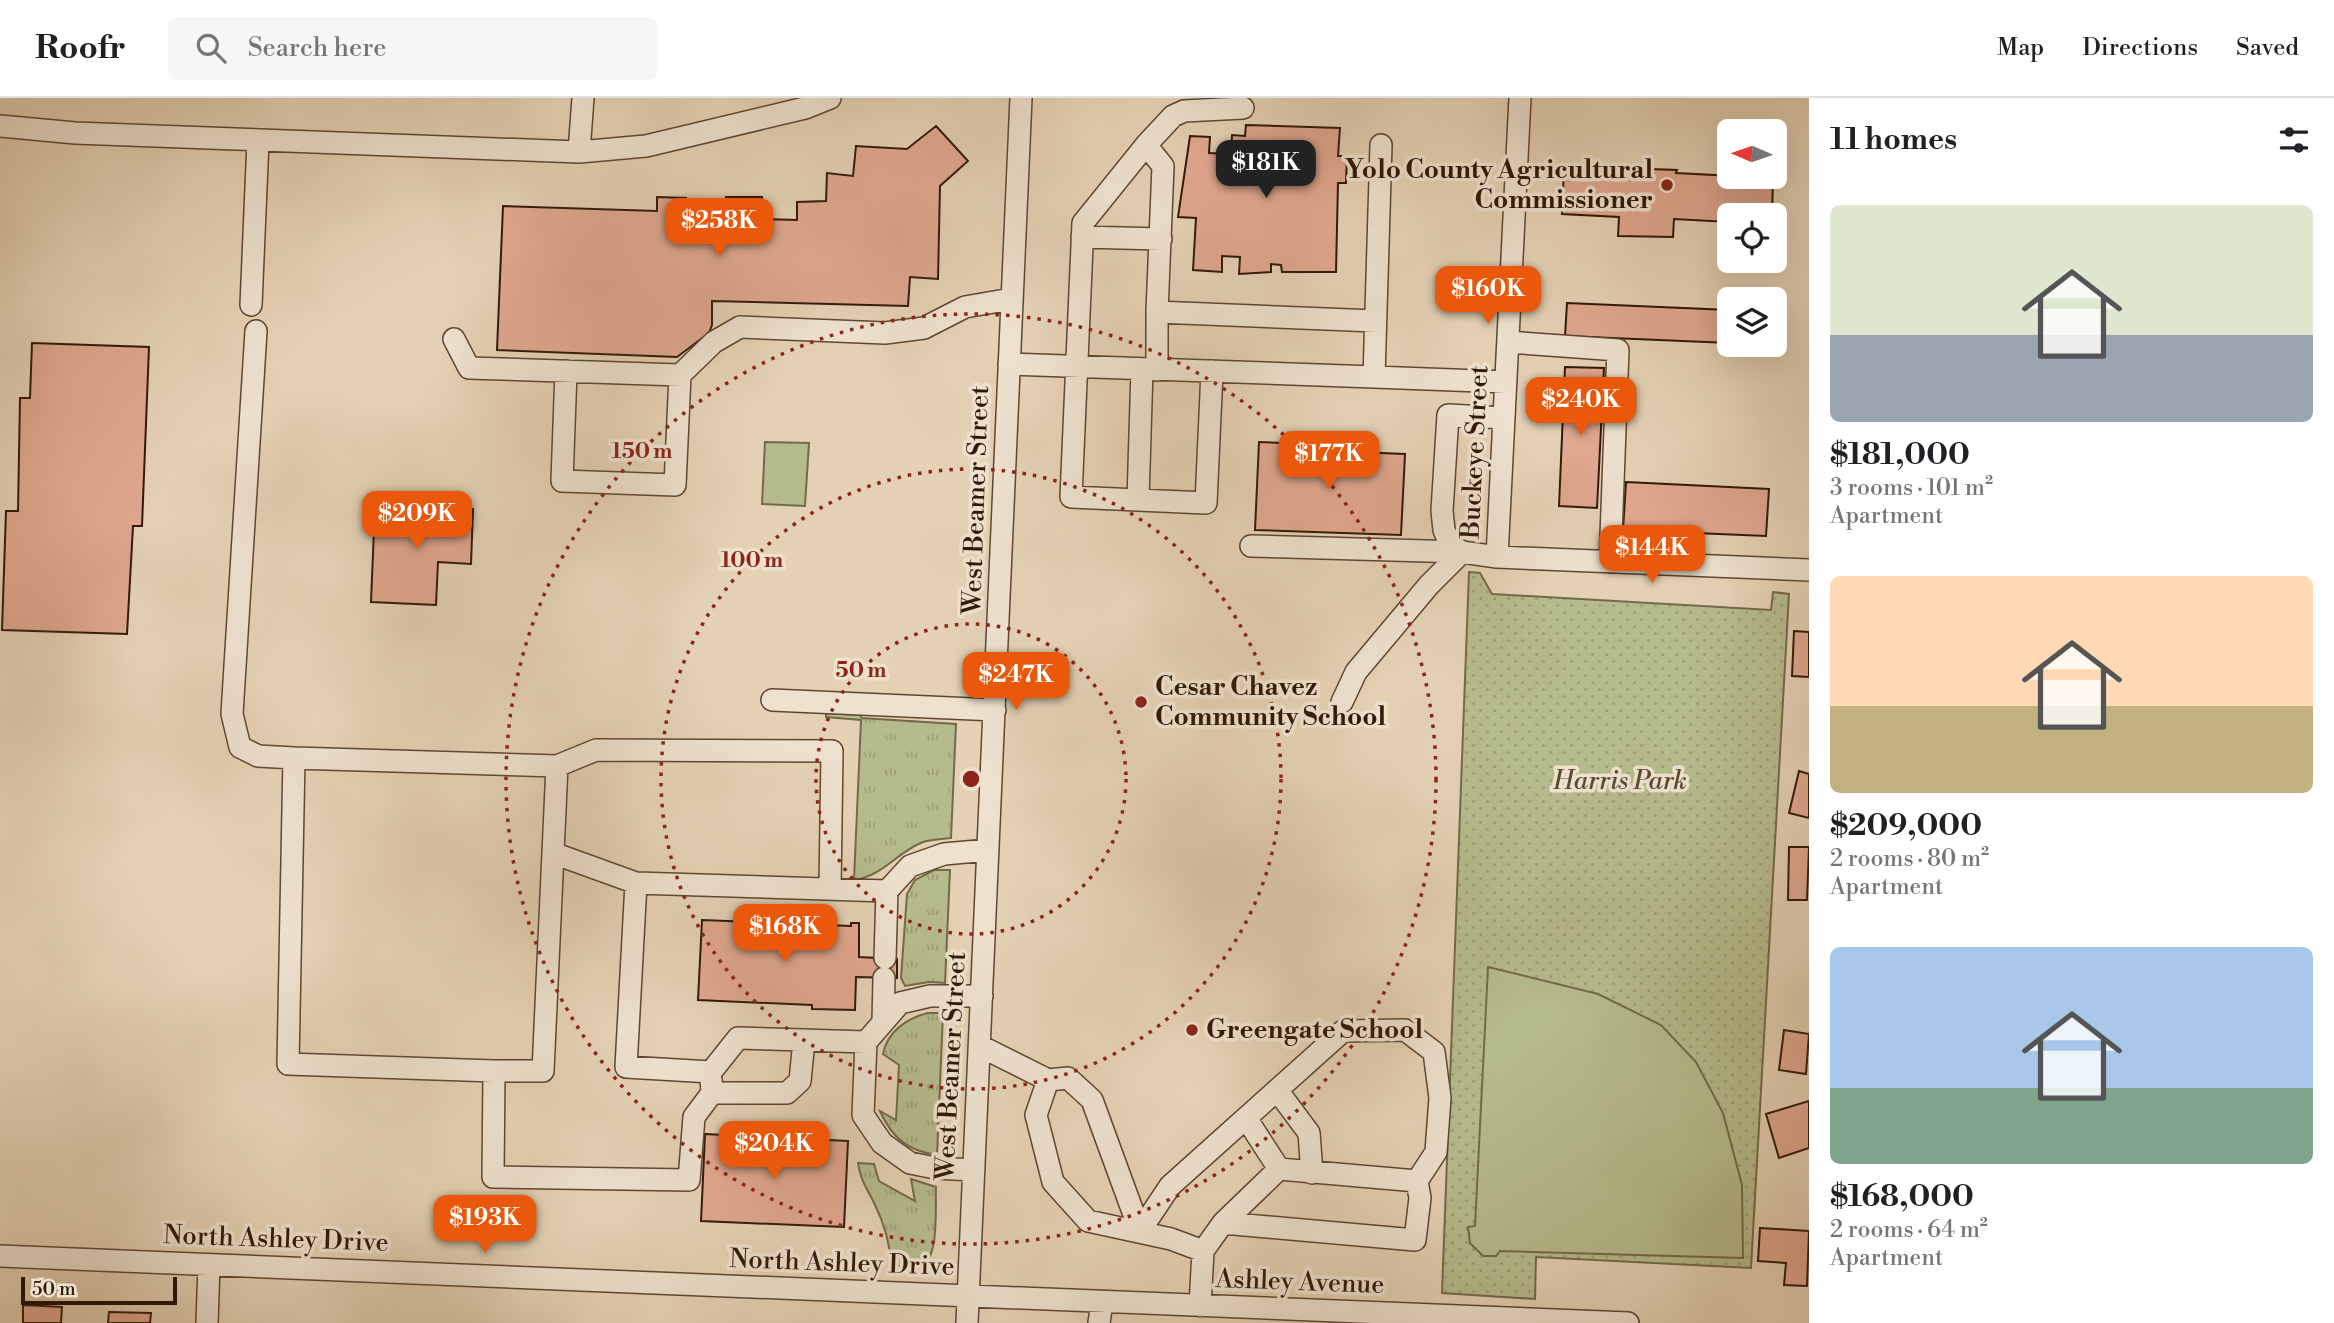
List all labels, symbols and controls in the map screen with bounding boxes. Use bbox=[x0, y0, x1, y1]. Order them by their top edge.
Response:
search box bbox=[168, 17, 658, 80]
text: Roofr bbox=[35, 28, 126, 69]
icon: search bbox=[192, 29, 230, 67]
text: Search here bbox=[248, 32, 386, 64]
text: Map bbox=[1997, 33, 2044, 63]
text: Directions bbox=[2082, 33, 2198, 63]
text: Saved bbox=[2236, 33, 2299, 63]
north arrow bbox=[1717, 119, 1787, 189]
map controls bbox=[1717, 119, 1787, 357]
text: 11 homes bbox=[1830, 121, 1957, 159]
icon: filters bbox=[2275, 121, 2313, 159]
pin: $181K bbox=[1217, 140, 1315, 200]
text: $181K bbox=[1232, 149, 1300, 177]
place label: Yolo County Agricultural Commissioner bbox=[1345, 154, 1653, 216]
marker: Yolo County Agricultural Commissioner bbox=[1659, 177, 1675, 193]
pin: $258K bbox=[670, 198, 768, 258]
button: locate bbox=[1717, 203, 1787, 273]
text: $258K bbox=[681, 207, 757, 235]
icon: home bbox=[2009, 251, 2135, 377]
pin: $160K bbox=[1439, 266, 1537, 326]
text: $160K bbox=[1451, 275, 1525, 303]
button: layers bbox=[1717, 287, 1787, 357]
street label: Buckeye Street bbox=[1454, 364, 1496, 541]
pin: $240K bbox=[1532, 378, 1630, 437]
street label: West Beamer Street bbox=[956, 385, 996, 616]
text: $240K bbox=[1541, 386, 1621, 414]
pin: $177K bbox=[1280, 432, 1378, 491]
text: $181,000 bbox=[1830, 436, 1970, 474]
text: 150 m bbox=[612, 439, 672, 465]
text: $177K bbox=[1295, 440, 1363, 468]
text: 3 rooms · 101 m² bbox=[1830, 474, 1993, 502]
pin: $209K bbox=[368, 491, 466, 551]
text: $209K bbox=[378, 500, 456, 528]
text: Apartment bbox=[1830, 502, 1943, 530]
pin: $144K bbox=[1603, 526, 1701, 585]
text: $144K bbox=[1615, 534, 1689, 562]
text: 100 m bbox=[721, 548, 783, 574]
icon: home bbox=[2009, 622, 2135, 748]
pin: $247K bbox=[967, 652, 1065, 712]
text: 50 m bbox=[836, 658, 886, 684]
text: $247K bbox=[979, 661, 1053, 689]
place label: Cesar Chavez Community School bbox=[1155, 671, 1387, 733]
marker: Cesar Chavez Community School bbox=[1133, 694, 1149, 710]
park label: Harris Park bbox=[1552, 765, 1687, 797]
centre of rings bbox=[959, 767, 983, 791]
text: $209,000 bbox=[1830, 807, 1982, 845]
text: 2 rooms · 80 m² bbox=[1830, 845, 1989, 873]
text: Apartment bbox=[1830, 873, 1943, 901]
pin: $168K bbox=[736, 904, 834, 964]
text: $168K bbox=[749, 913, 821, 941]
street label: West Beamer Street bbox=[929, 951, 973, 1182]
icon: home bbox=[2009, 993, 2135, 1119]
place label: Greengate School bbox=[1206, 1014, 1424, 1046]
marker: Greengate School bbox=[1184, 1022, 1200, 1038]
pin: $204K bbox=[725, 1122, 823, 1181]
text: $204K bbox=[735, 1130, 813, 1158]
text: $168,000 bbox=[1830, 1178, 1974, 1216]
pin: $193K bbox=[436, 1196, 534, 1255]
text: $193K bbox=[449, 1204, 521, 1232]
text: 2 rooms · 64 m² bbox=[1830, 1216, 1988, 1244]
street label: North Ashley Drive bbox=[163, 1219, 389, 1259]
street label: North Ashley Drive bbox=[729, 1243, 955, 1283]
text: Apartment bbox=[1830, 1244, 1943, 1272]
street label: Ashley Avenue bbox=[1214, 1263, 1385, 1301]
scale bar bbox=[21, 1274, 177, 1306]
text: 50 m bbox=[32, 1277, 76, 1301]

